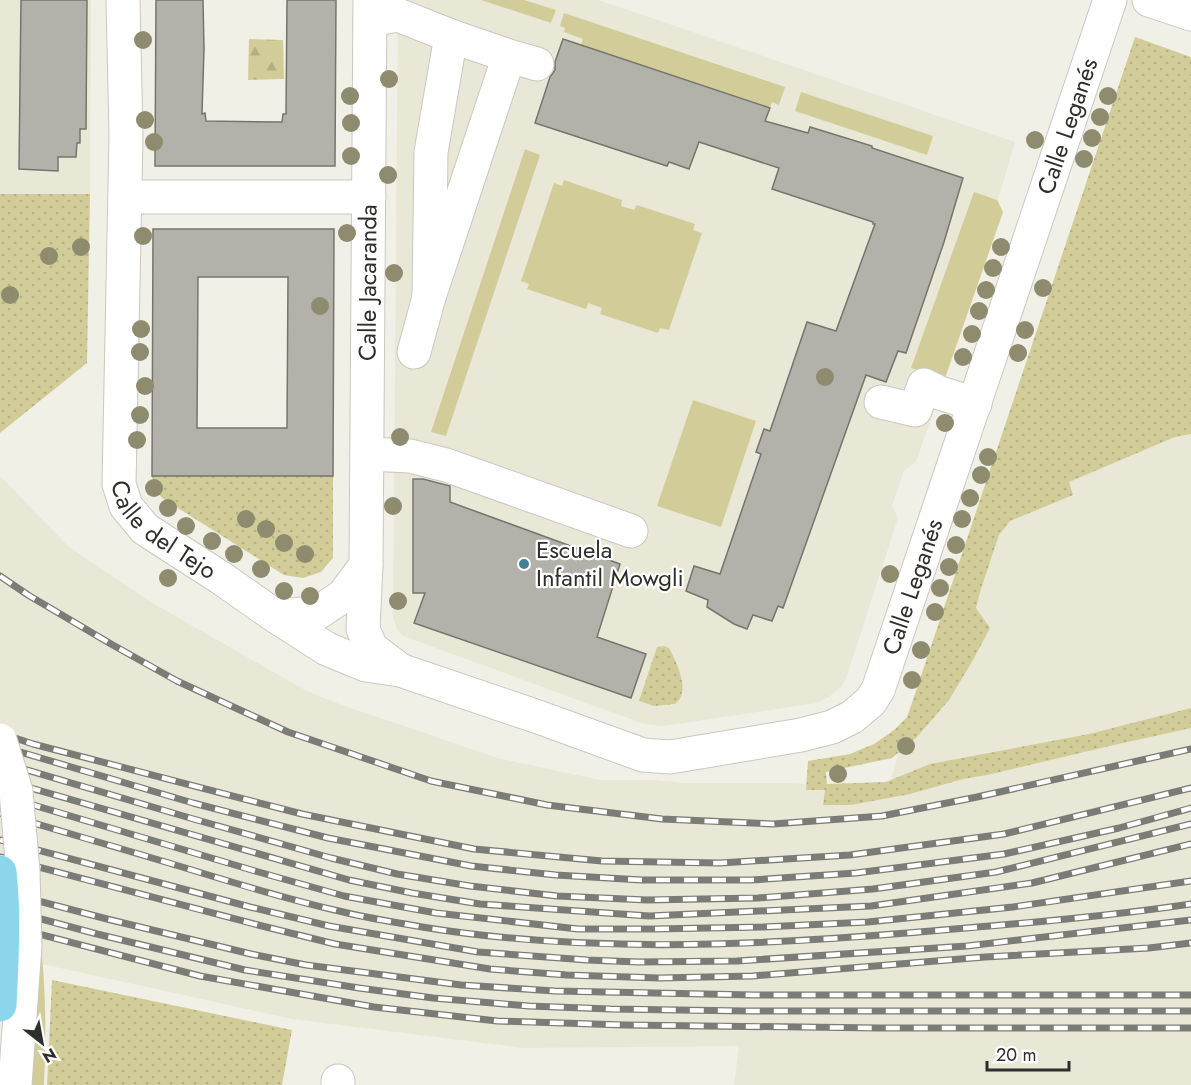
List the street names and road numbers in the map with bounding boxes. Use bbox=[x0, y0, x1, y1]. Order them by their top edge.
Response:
street label: Calle Leganés bbox=[1028, 53, 1106, 199]
street label: Calle Jacaranda bbox=[349, 204, 386, 361]
street label: Calle del Tejo bbox=[102, 476, 224, 588]
street label: Calle Leganés bbox=[873, 514, 951, 659]

